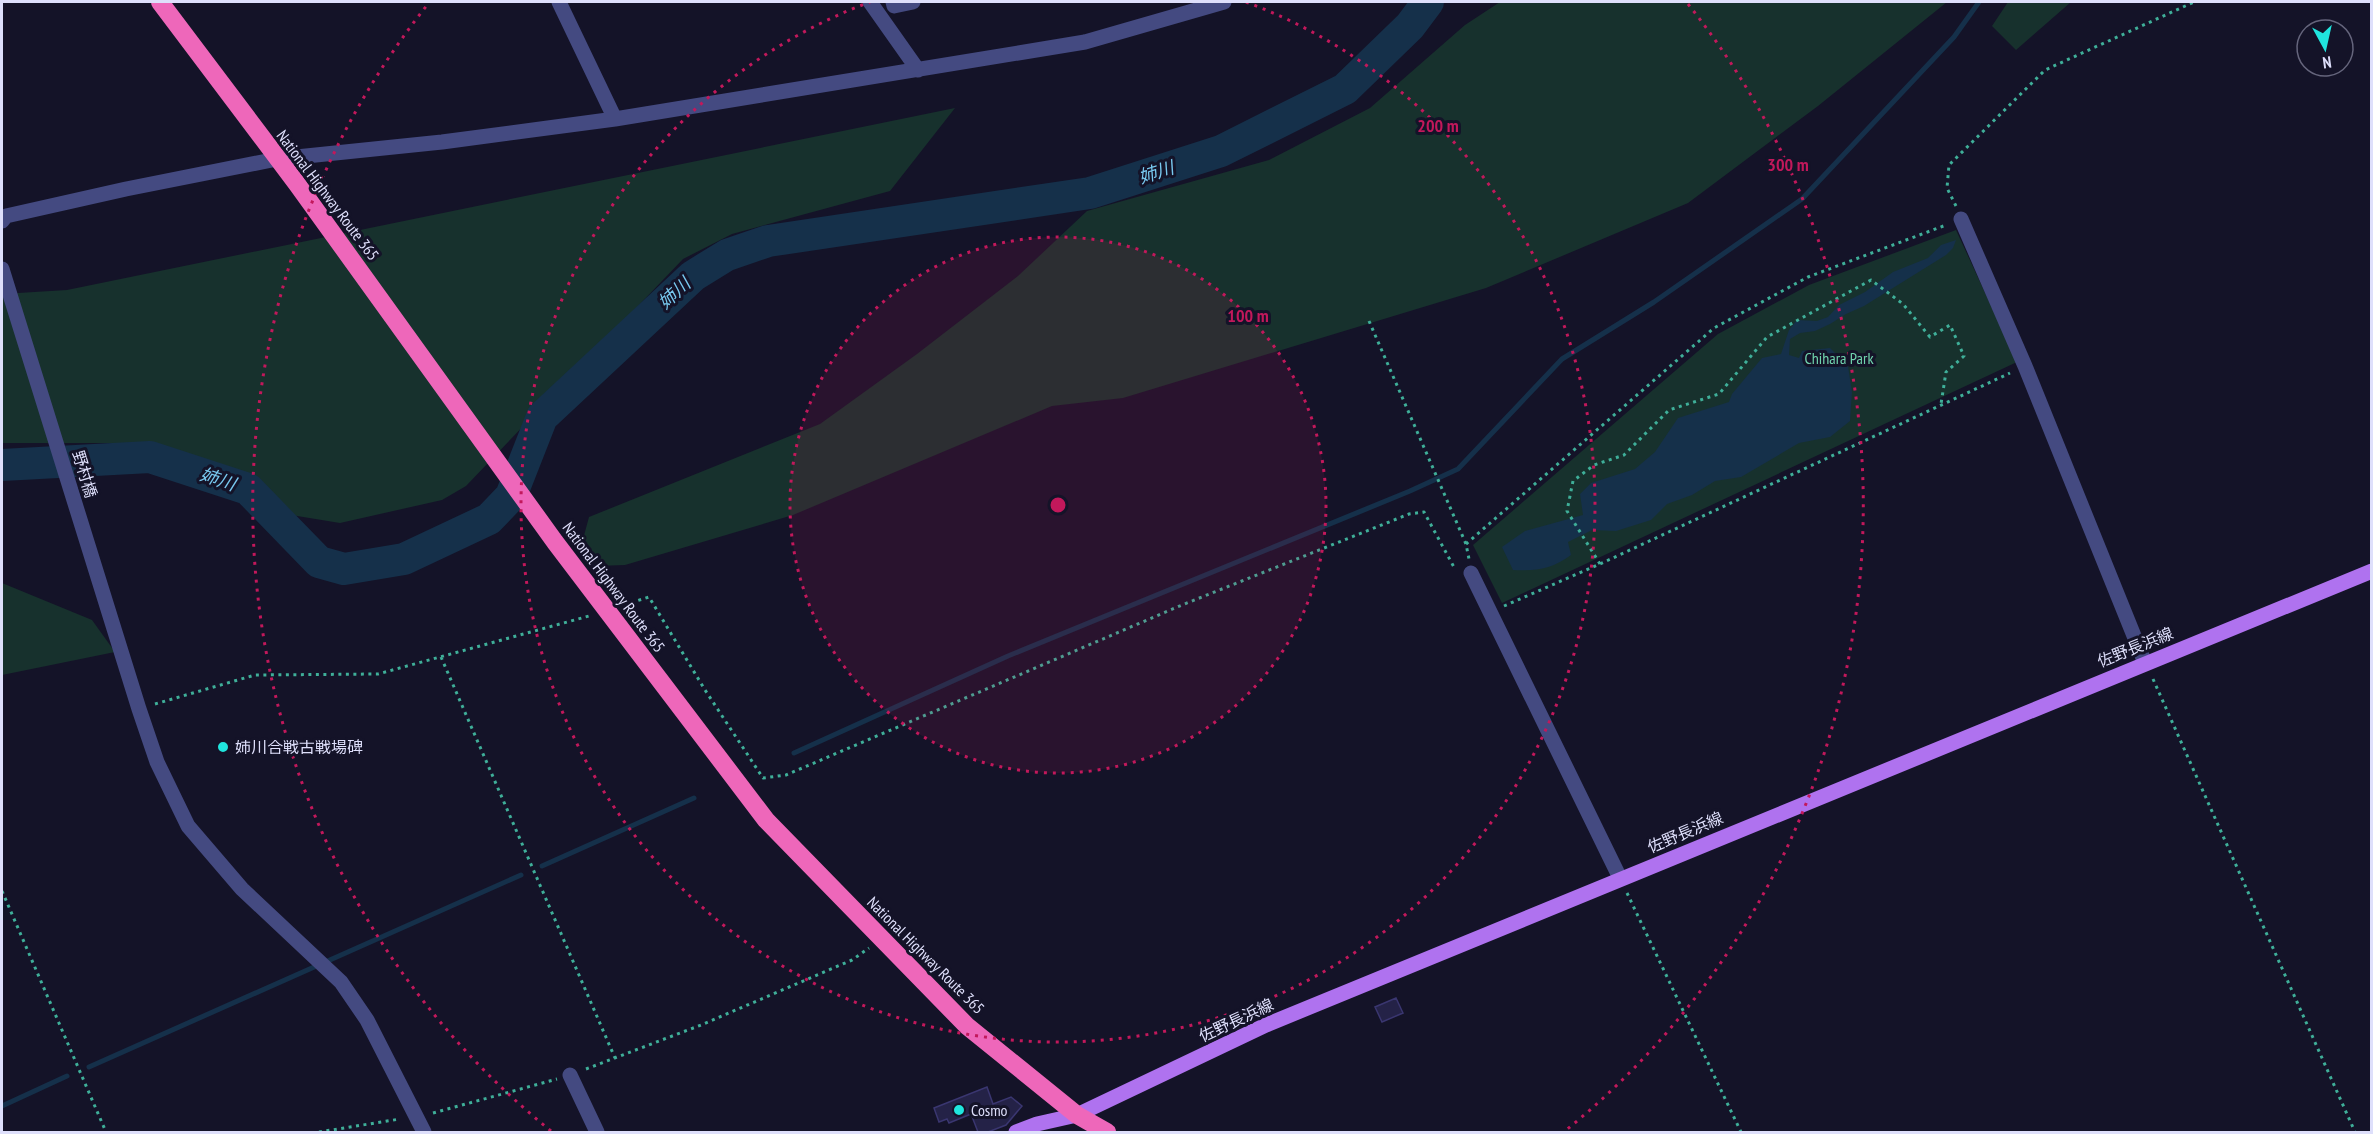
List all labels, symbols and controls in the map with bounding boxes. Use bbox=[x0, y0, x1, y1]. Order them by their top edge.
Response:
north arrow bbox=[2295, 18, 2355, 78]
text: N bbox=[2321, 52, 2333, 73]
text: 200 m bbox=[1417, 114, 1459, 137]
street label: National Highway Route 365 bbox=[272, 126, 384, 264]
text: 300 m bbox=[1767, 153, 1809, 176]
water label: 姉川 bbox=[1135, 155, 1179, 188]
water label: 姉川 bbox=[653, 271, 696, 314]
text: 100 m bbox=[1227, 304, 1269, 327]
park label: Chihara Park bbox=[1804, 348, 1874, 368]
street label: 野村橋 bbox=[68, 448, 102, 500]
water label: 姉川 bbox=[197, 463, 241, 496]
centre of rings bbox=[1048, 495, 1068, 515]
street label: National Highway Route 365 bbox=[558, 518, 670, 656]
street label: 佐野長浜線 bbox=[2094, 623, 2176, 671]
place label: 姉川合戦古戦場碑 bbox=[235, 737, 363, 757]
marker: 姉川合戦古戦場碑 bbox=[216, 740, 230, 754]
street label: 佐野長浜線 bbox=[1644, 807, 1726, 857]
street label: National Highway Route 365 bbox=[863, 892, 989, 1018]
street label: 佐野長浜線 bbox=[1196, 994, 1276, 1046]
place label: Cosmo bbox=[971, 1100, 1008, 1120]
marker: Cosmo bbox=[952, 1103, 966, 1117]

